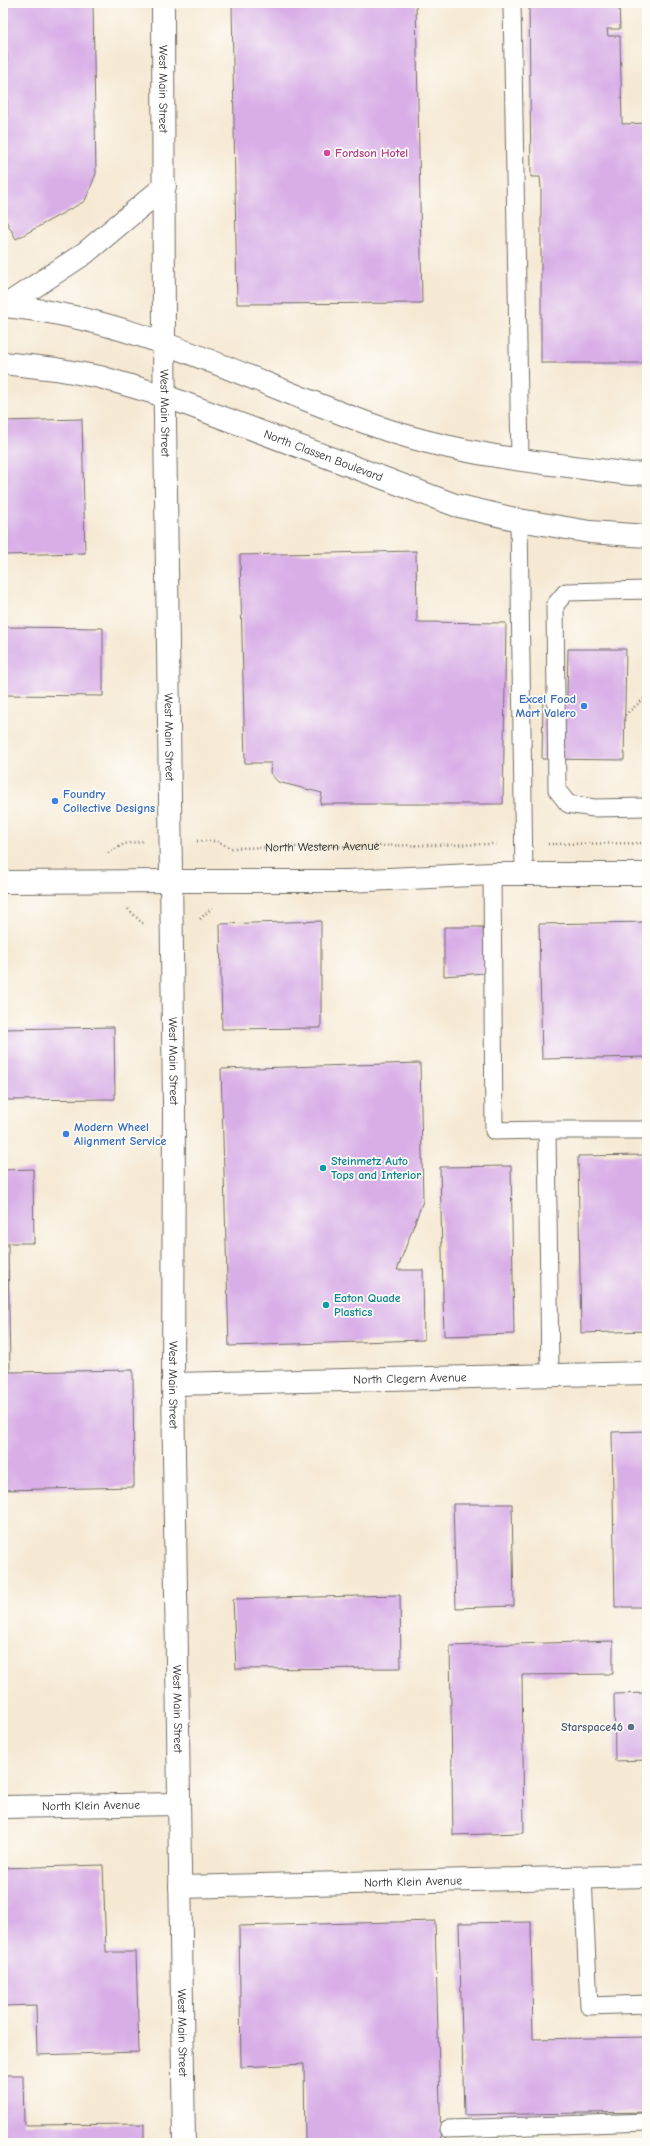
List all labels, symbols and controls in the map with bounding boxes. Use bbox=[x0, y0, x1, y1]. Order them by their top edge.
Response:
street label: West Main Street bbox=[156, 45, 170, 133]
place label: Fordson Hotel bbox=[335, 146, 408, 160]
marker: Fordson Hotel bbox=[322, 148, 332, 158]
street label: West Main Street bbox=[157, 369, 173, 458]
street label: North Classen Boulevard bbox=[262, 427, 385, 484]
place label: Excel Food Mart Valero bbox=[516, 692, 576, 720]
street label: West Main Street bbox=[162, 693, 177, 782]
marker: Excel Food Mart Valero bbox=[579, 701, 589, 711]
place label: Foundry Collective Designs bbox=[63, 787, 155, 815]
marker: Foundry Collective Designs bbox=[50, 796, 60, 806]
street label: North Western Avenue bbox=[265, 839, 380, 854]
street label: West Main Street bbox=[166, 1017, 181, 1105]
place label: Modern Wheel Alignment Service bbox=[74, 1120, 167, 1148]
marker: Modern Wheel Alignment Service bbox=[61, 1129, 71, 1139]
place label: Steinmetz Auto Tops and Interior bbox=[331, 1154, 421, 1182]
marker: Steinmetz Auto Tops and Interior bbox=[318, 1163, 328, 1173]
place label: Eaton Quade Plastics bbox=[334, 1291, 401, 1319]
marker: Eaton Quade Plastics bbox=[321, 1300, 331, 1310]
street label: West Main Street bbox=[166, 1341, 181, 1429]
street label: North Clegern Avenue bbox=[353, 1370, 467, 1387]
street label: West Main Street bbox=[170, 1665, 185, 1753]
place label: Starspace46 bbox=[561, 1720, 623, 1734]
marker: Starspace46 bbox=[626, 1722, 636, 1732]
street label: North Klein Avenue bbox=[42, 1798, 140, 1813]
street label: North Klein Avenue bbox=[364, 1873, 462, 1890]
street label: West Main Street bbox=[175, 1989, 190, 2077]

